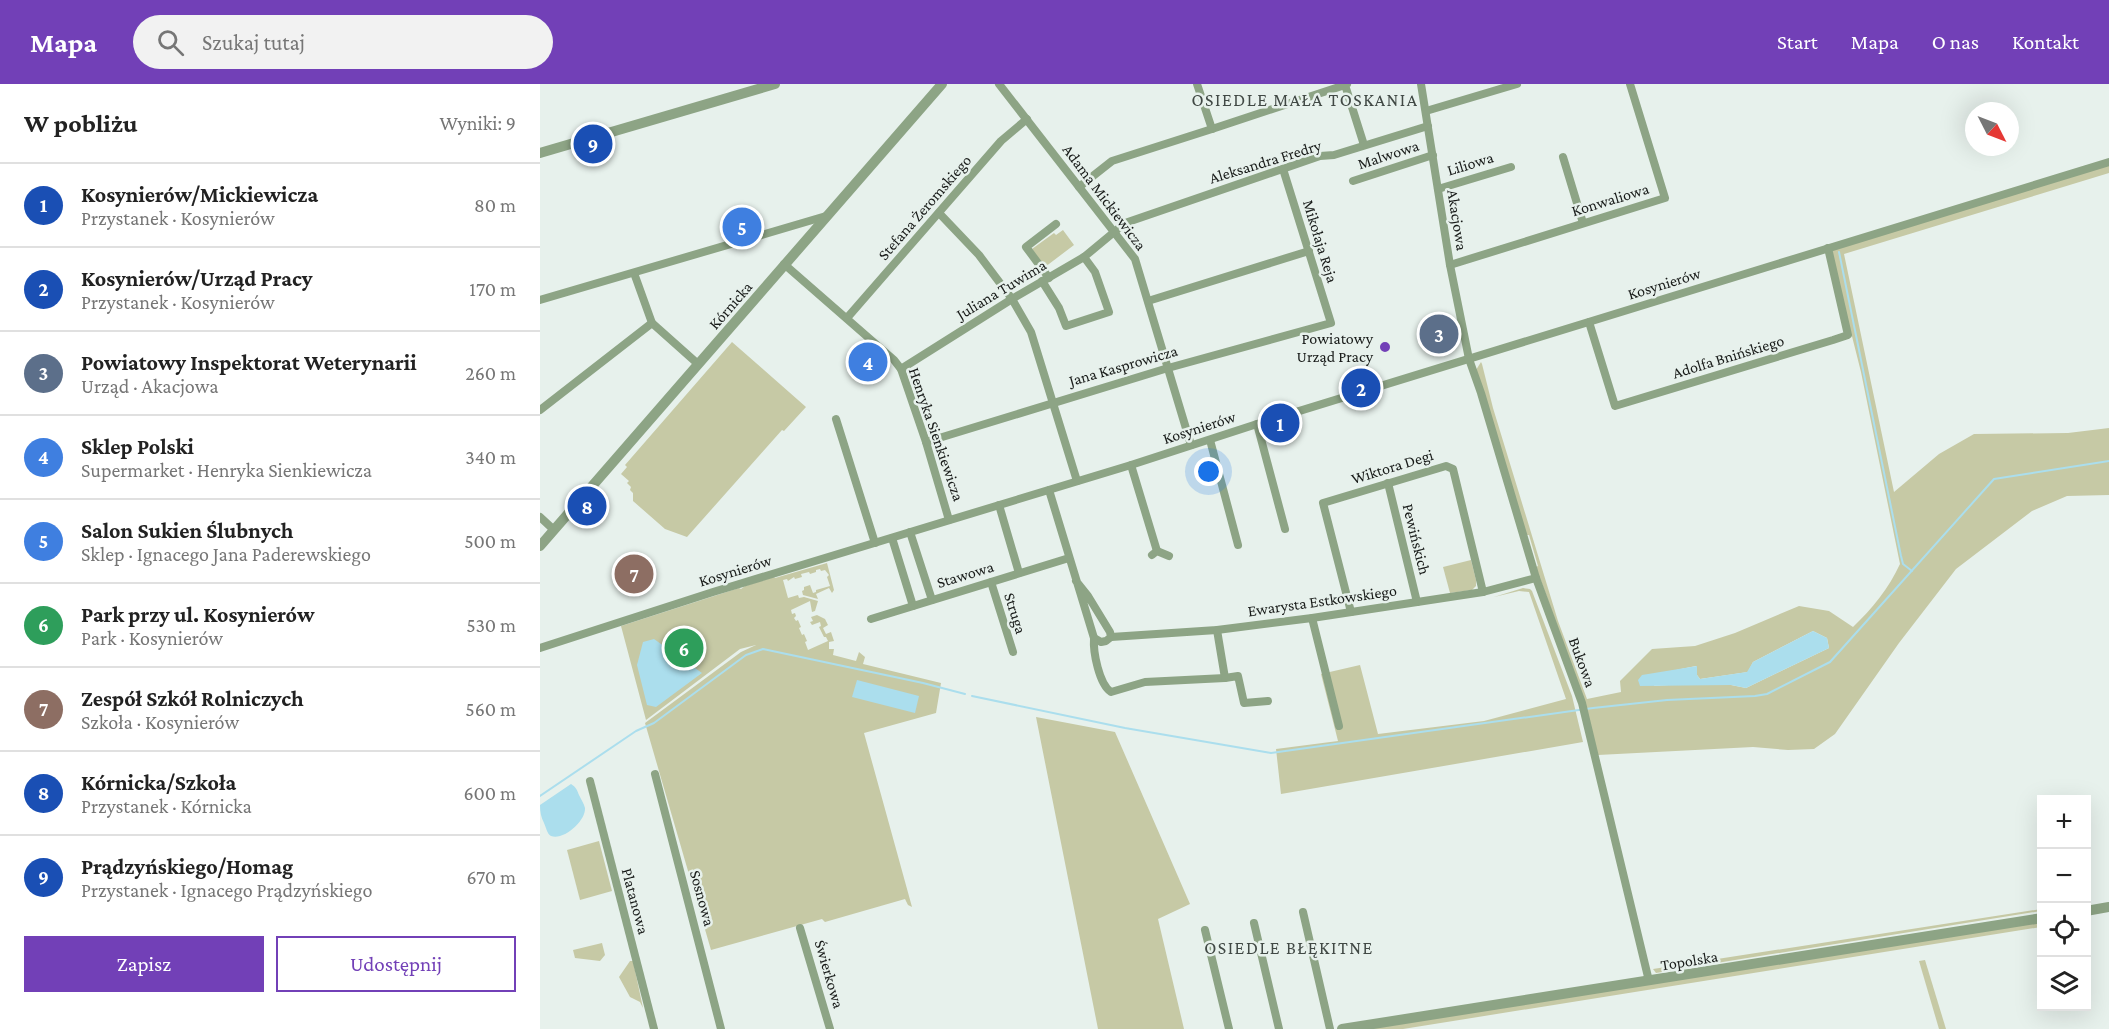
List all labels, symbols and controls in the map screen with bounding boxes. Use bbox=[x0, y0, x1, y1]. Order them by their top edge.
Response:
search box bbox=[133, 15, 553, 69]
icon: search bbox=[154, 26, 187, 59]
text: Mapa bbox=[30, 27, 97, 58]
text: Szukaj tutaj bbox=[202, 30, 305, 55]
text: Start bbox=[1777, 30, 1818, 54]
text: Mapa bbox=[1851, 30, 1899, 54]
text: O nas bbox=[1932, 30, 1979, 54]
text: Kontakt bbox=[2012, 30, 2079, 54]
district label: OSIEDLE MAŁA TOSKANIA bbox=[1192, 90, 1418, 110]
north arrow bbox=[1965, 102, 2019, 156]
text: W pobliżu bbox=[24, 109, 138, 138]
text: Wyniki: 9 bbox=[439, 112, 516, 134]
pin: 9 bbox=[574, 122, 612, 166]
street label: Aleksandra Fredry bbox=[1207, 136, 1324, 188]
street label: Malwowa bbox=[1355, 136, 1422, 172]
street label: Adama Mickiewicza bbox=[1059, 141, 1150, 254]
street label: Liliowa bbox=[1445, 148, 1496, 179]
street label: Stefana Żeromskiego bbox=[874, 151, 975, 264]
street label: Konwaliowa bbox=[1569, 179, 1651, 219]
text: Kosynierów/Mickiewicza bbox=[81, 182, 318, 207]
street label: Akacjowa bbox=[1443, 188, 1471, 253]
text: 1 bbox=[40, 194, 47, 216]
text: 80 m bbox=[474, 194, 516, 216]
street label: Mikołaja Reja bbox=[1299, 198, 1341, 286]
pin: 5 bbox=[722, 204, 762, 250]
text: Przystanek · Kosynierów bbox=[81, 207, 275, 229]
street label: Juliana Tuwima bbox=[952, 256, 1050, 325]
street label: Kosynierów bbox=[1626, 264, 1703, 304]
text: Kosynierów/Urząd Pracy bbox=[81, 266, 312, 291]
text: 2 bbox=[38, 278, 49, 300]
text: 170 m bbox=[469, 278, 516, 300]
street label: Kórnicka bbox=[705, 278, 756, 332]
text: Przystanek · Kosynierów bbox=[81, 291, 275, 313]
pin: 3 bbox=[1420, 312, 1458, 356]
place label: Powiatowy Urząd Pracy bbox=[1297, 330, 1374, 366]
street label: Adolfa Bnińskiego bbox=[1670, 331, 1786, 382]
pin: 4 bbox=[848, 340, 888, 384]
marker: Powiatowy Urząd Pracy bbox=[1378, 340, 1392, 354]
street label: Jana Kasprowicza bbox=[1065, 342, 1180, 391]
text: Powiatowy Inspektorat Weterynarii bbox=[81, 350, 417, 375]
text: 3 bbox=[39, 362, 48, 384]
text: 260 m bbox=[465, 362, 516, 384]
street label: Henryka Sienkiewicza bbox=[905, 365, 968, 504]
pin: 2 bbox=[1342, 366, 1380, 410]
text: Urząd · Akacjowa bbox=[81, 375, 219, 397]
pin: 1 bbox=[1260, 400, 1300, 446]
street label: Kosynierów bbox=[1161, 408, 1238, 448]
text: Sklep Polski bbox=[81, 434, 194, 459]
text: 4 bbox=[38, 446, 49, 468]
text: 340 m bbox=[465, 446, 516, 468]
street label: Wiktora Degi bbox=[1349, 446, 1435, 488]
your location bbox=[1194, 457, 1223, 486]
text: Supermarket · Henryka Sienkiewicza bbox=[81, 459, 372, 481]
pin: 8 bbox=[568, 484, 606, 528]
street label: Pewińskich bbox=[1399, 502, 1434, 577]
text: Salon Sukien Ślubnych bbox=[81, 518, 293, 543]
text: 5 bbox=[39, 530, 48, 552]
text: 500 m bbox=[464, 530, 516, 552]
text: Sklep · Ignacego Jana Paderewskiego bbox=[81, 543, 371, 565]
street label: Kosynierów bbox=[697, 551, 774, 591]
pin: 7 bbox=[614, 552, 653, 596]
street label: Stawowa bbox=[935, 558, 996, 591]
street label: Ewarysta Estkowskiego bbox=[1246, 582, 1398, 620]
street label: Struga bbox=[1000, 591, 1030, 637]
text: Park przy ul. Kosynierów bbox=[81, 602, 314, 627]
text: 6 bbox=[38, 614, 49, 636]
text: 530 m bbox=[466, 614, 516, 636]
pin: 6 bbox=[664, 626, 704, 670]
text: Park · Kosynierów bbox=[81, 627, 223, 649]
street label: Bukowa bbox=[1566, 635, 1600, 690]
text: Zespół Szkół Rolniczych bbox=[81, 686, 304, 711]
text: 7 bbox=[39, 698, 48, 720]
text: 560 m bbox=[465, 698, 516, 720]
text: Szkoła · Kosynierów bbox=[81, 711, 239, 733]
text: Kórnicka/Szkoła bbox=[81, 770, 236, 795]
text: 8 bbox=[38, 782, 49, 804]
text: 600 m bbox=[463, 782, 516, 804]
text: Przystanek · Kórnicka bbox=[81, 795, 252, 817]
map controls bbox=[2037, 795, 2091, 1011]
button: + bbox=[2037, 795, 2091, 849]
button: − bbox=[2037, 849, 2091, 903]
text: Prądzyńskiego/Homag bbox=[81, 854, 293, 879]
text: 9 bbox=[38, 866, 49, 888]
text: 670 m bbox=[467, 866, 516, 888]
street label: Platanowa bbox=[619, 866, 653, 937]
street label: Sosnowa bbox=[687, 868, 718, 929]
text: Przystanek · Ignacego Prądzyńskiego bbox=[81, 879, 372, 901]
button: locate bbox=[2037, 903, 2091, 957]
button: Zapisz bbox=[24, 936, 264, 992]
button: Udostępnij bbox=[276, 936, 516, 992]
street label: Świerkowa bbox=[812, 938, 848, 1011]
district label: OSIEDLE BŁĘKITNE bbox=[1204, 938, 1374, 958]
street label: Topolska bbox=[1659, 947, 1720, 974]
button: layers bbox=[2037, 957, 2091, 1011]

